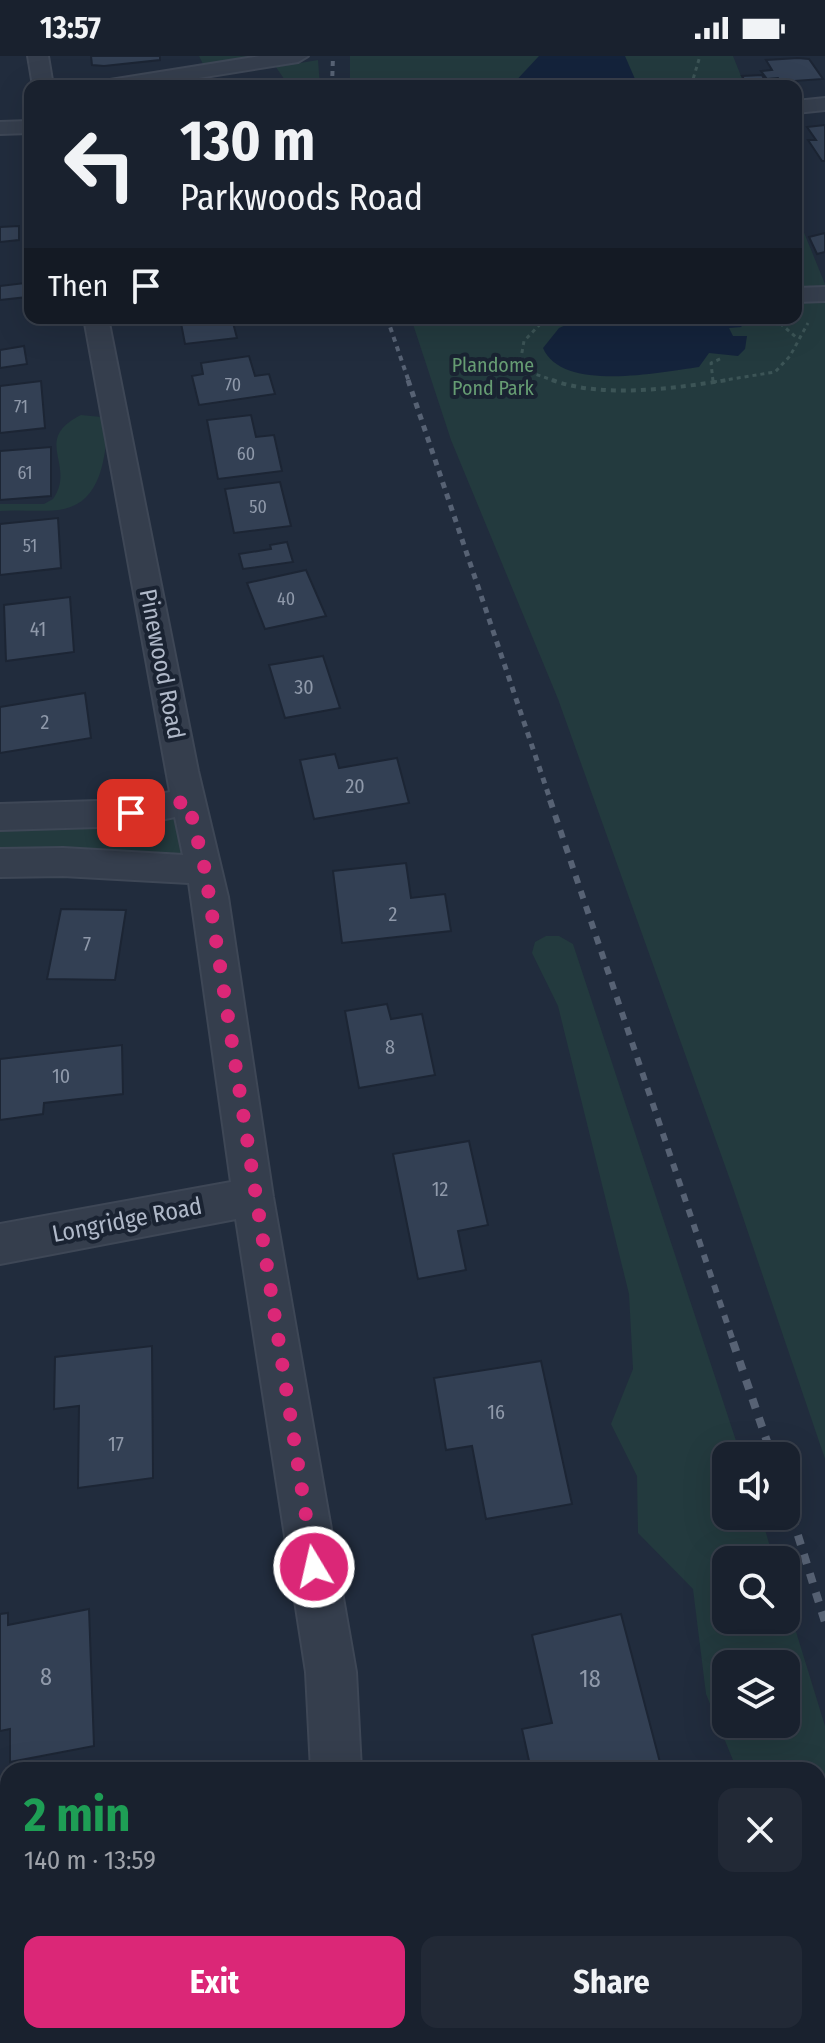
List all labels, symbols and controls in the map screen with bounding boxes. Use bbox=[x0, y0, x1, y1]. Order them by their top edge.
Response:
text: 13:57 bbox=[40, 10, 101, 46]
text: 130 m bbox=[180, 108, 315, 175]
icon: left bbox=[48, 112, 152, 216]
text: Parkwoods Road bbox=[180, 176, 423, 220]
icon: arrive bbox=[124, 264, 168, 308]
text: Then bbox=[48, 268, 108, 304]
park label: Plandome Pond Park bbox=[452, 353, 535, 400]
house number: 70 bbox=[225, 374, 241, 396]
house number: 71 bbox=[14, 396, 28, 418]
house number: 60 bbox=[237, 443, 255, 465]
house number: 61 bbox=[17, 462, 33, 484]
house number: 50 bbox=[249, 496, 267, 518]
house number: 51 bbox=[23, 535, 37, 557]
street label: Pinewood Road bbox=[134, 587, 190, 741]
house number: 40 bbox=[277, 588, 295, 610]
house number: 41 bbox=[30, 617, 46, 641]
house number: 30 bbox=[294, 675, 314, 699]
house number: 2 bbox=[41, 710, 50, 734]
house number: 20 bbox=[345, 774, 365, 798]
pin bbox=[97, 779, 165, 847]
icon: arrive bbox=[109, 791, 153, 835]
house number: 2 bbox=[389, 902, 398, 926]
house number: 7 bbox=[83, 932, 91, 956]
house number: 8 bbox=[385, 1035, 395, 1059]
house number: 10 bbox=[52, 1064, 70, 1088]
house number: 12 bbox=[432, 1177, 448, 1201]
street label: Longridge Road bbox=[50, 1192, 204, 1248]
house number: 16 bbox=[487, 1400, 505, 1424]
house number: 17 bbox=[108, 1432, 124, 1456]
map controls bbox=[712, 1442, 800, 1738]
button: sound bbox=[712, 1442, 800, 1530]
position arrow bbox=[272, 1525, 356, 1609]
button: search bbox=[712, 1546, 800, 1634]
button: layers bbox=[712, 1650, 800, 1738]
house number: 8 bbox=[40, 1663, 52, 1691]
house number: 18 bbox=[579, 1665, 601, 1693]
text: 2 min bbox=[24, 1786, 130, 1844]
button: close bbox=[718, 1788, 802, 1872]
text: 140 m · 13:59 bbox=[24, 1845, 156, 1876]
button: Exit bbox=[24, 1936, 405, 2028]
button: Share bbox=[421, 1936, 802, 2028]

